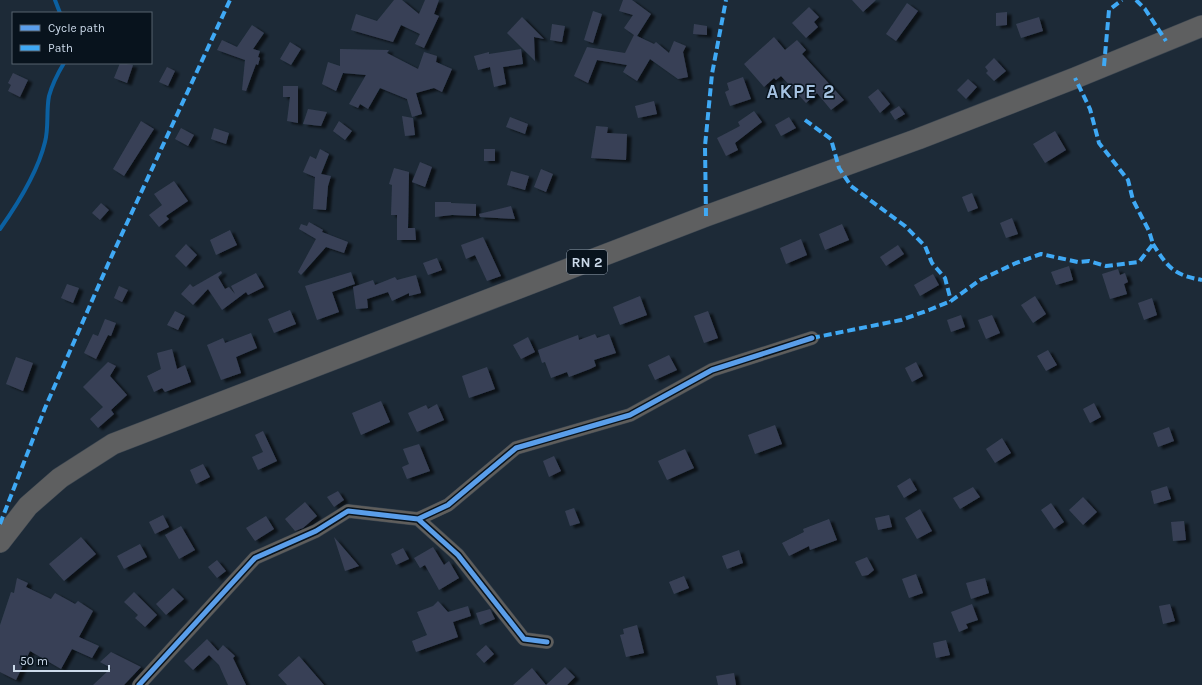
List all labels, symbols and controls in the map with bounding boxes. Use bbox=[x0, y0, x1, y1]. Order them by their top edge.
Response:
legend bbox=[12, 12, 152, 64]
text: Cycle path bbox=[48, 21, 105, 35]
text: Path bbox=[48, 41, 73, 55]
district label: AKPE 2 bbox=[767, 81, 835, 103]
road number: RN 2 bbox=[567, 250, 607, 274]
scale bar bbox=[14, 647, 109, 673]
text: 50 m bbox=[20, 654, 48, 668]

